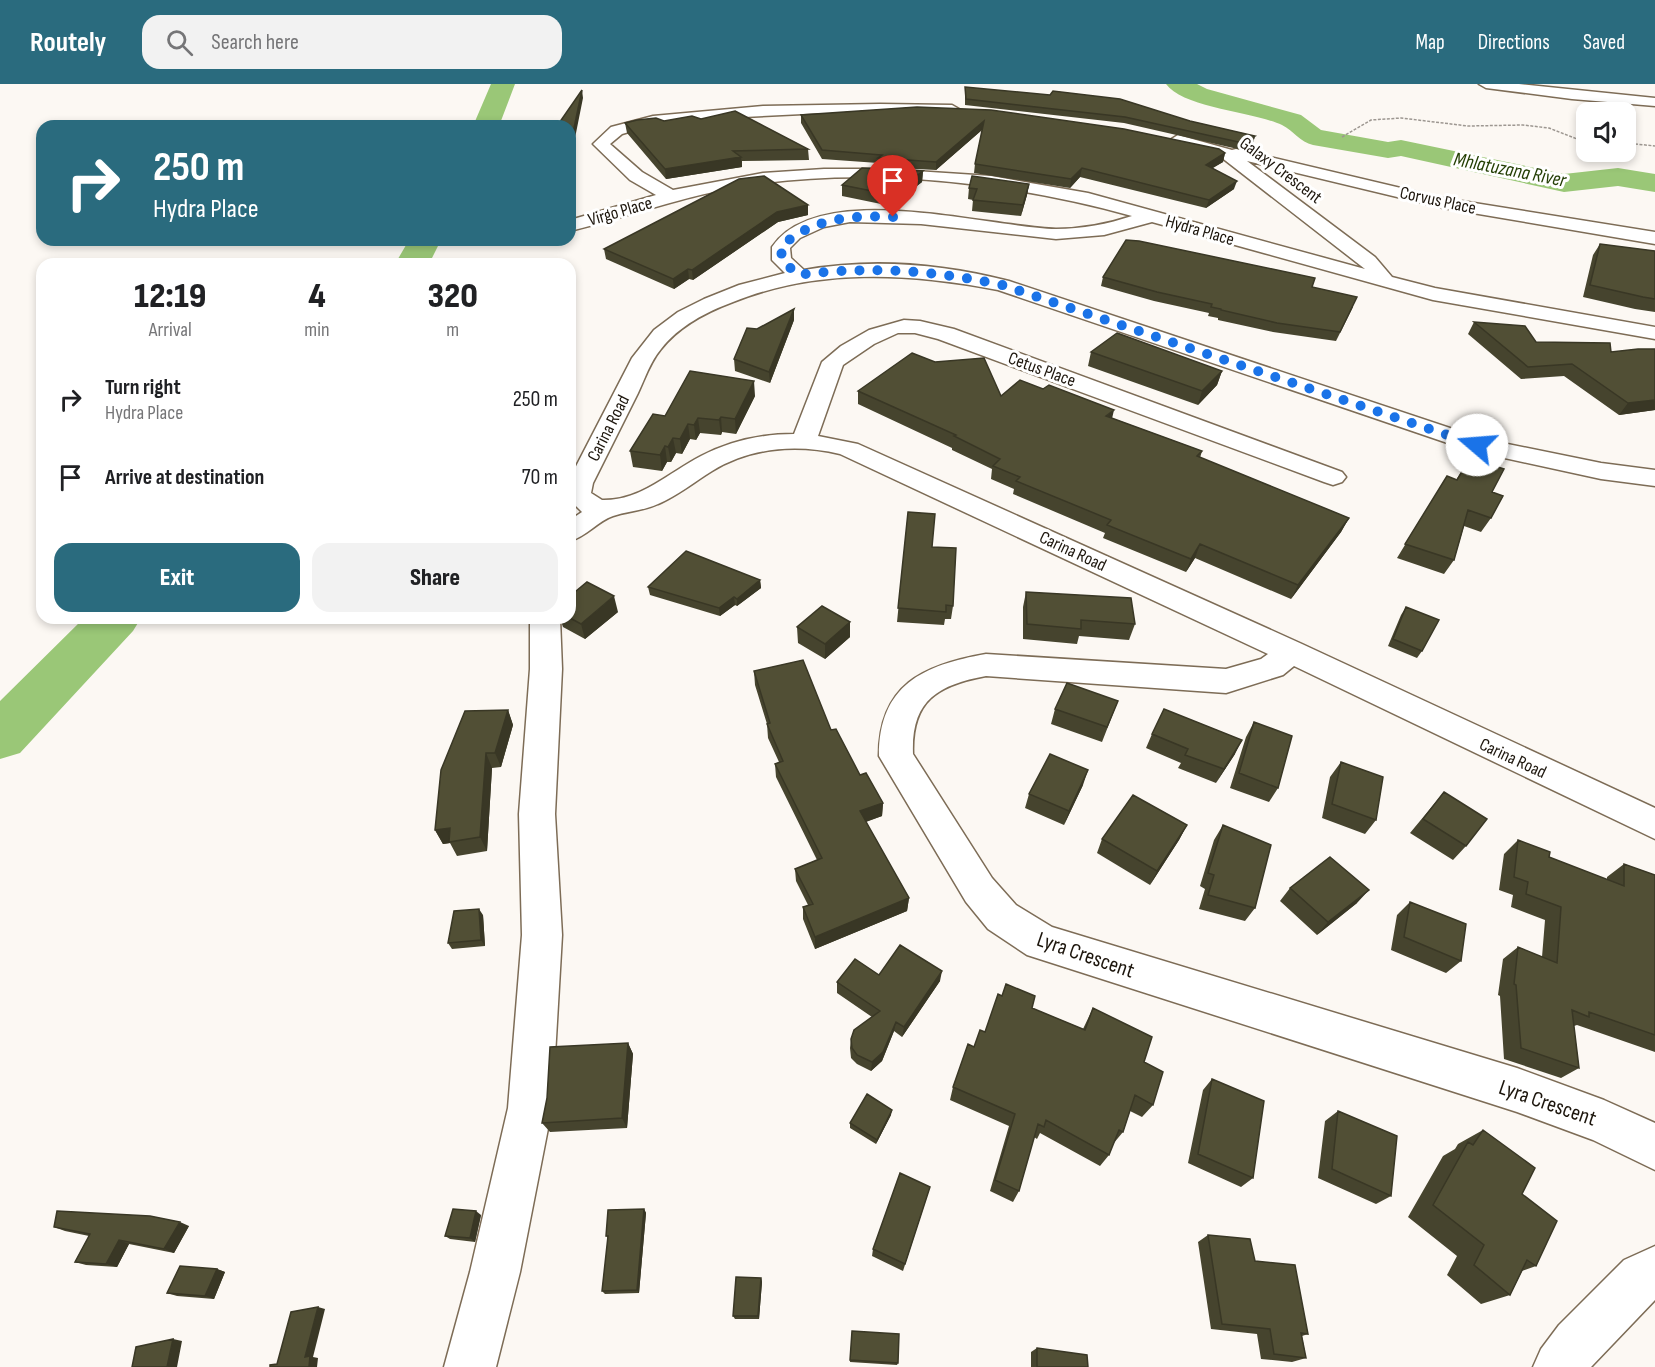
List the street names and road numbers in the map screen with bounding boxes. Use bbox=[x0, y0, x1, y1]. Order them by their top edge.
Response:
street label: Galaxy Crescent bbox=[1235, 133, 1326, 208]
street label: Corvus Place bbox=[1398, 182, 1478, 219]
street label: Virgo Place bbox=[586, 192, 655, 231]
street label: Hydra Place bbox=[1163, 211, 1237, 250]
street label: Cetus Place bbox=[1005, 348, 1078, 391]
street label: Carina Road bbox=[583, 392, 634, 465]
street label: Carina Road bbox=[1036, 527, 1110, 576]
street label: Carina Road bbox=[1476, 734, 1550, 783]
street label: Lyra Crescent bbox=[1033, 926, 1138, 985]
street label: Lyra Crescent bbox=[1495, 1074, 1600, 1133]

